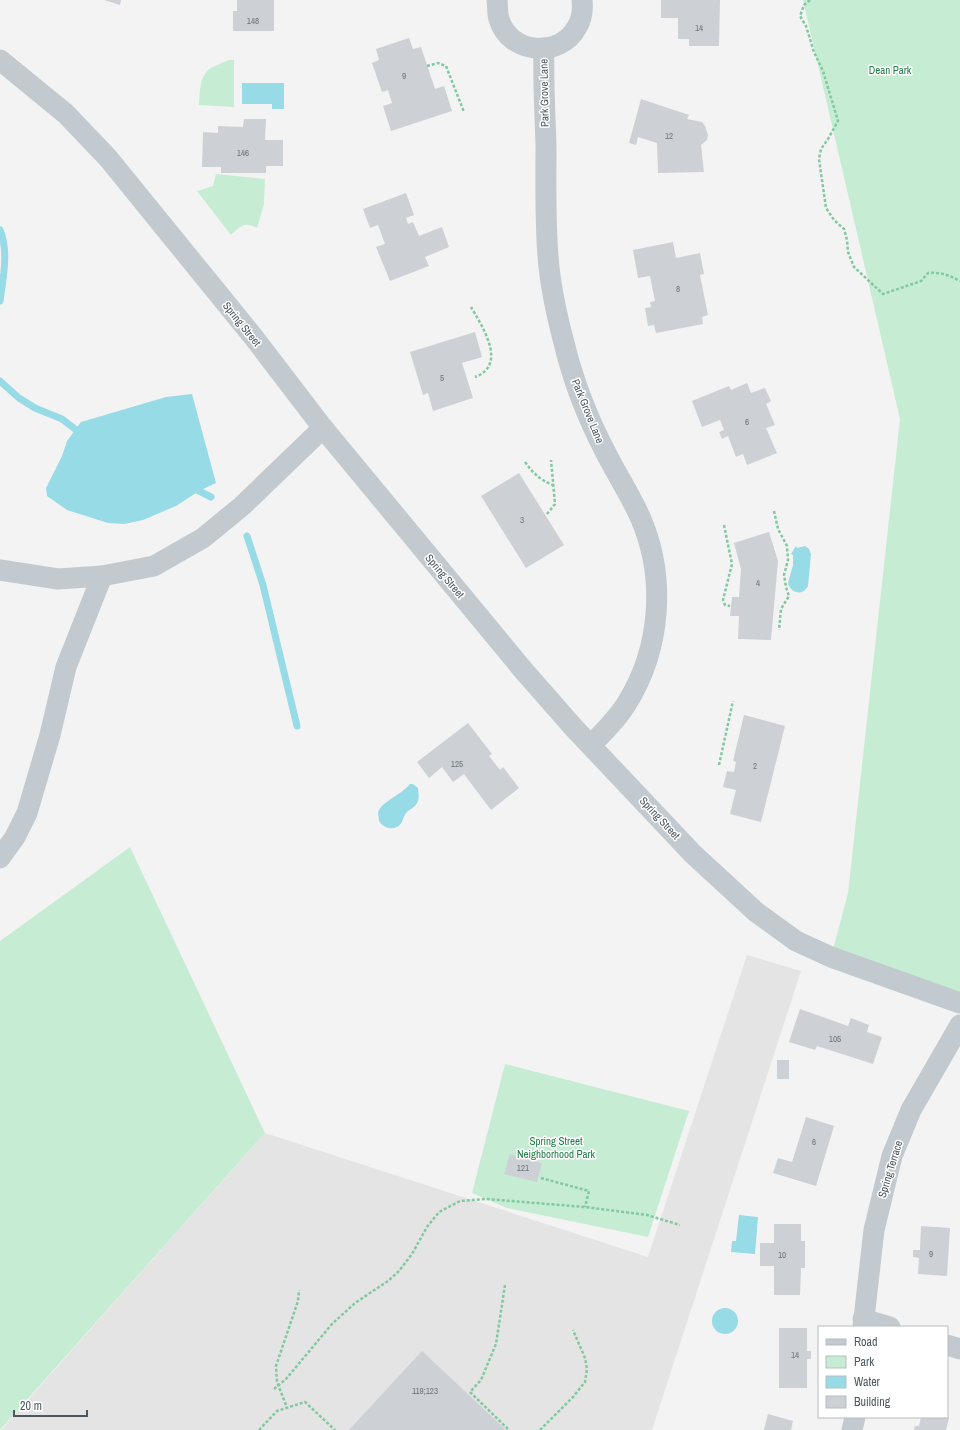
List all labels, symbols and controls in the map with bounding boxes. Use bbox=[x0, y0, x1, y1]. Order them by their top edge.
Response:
house number: 148 bbox=[247, 15, 259, 27]
house number: 14 bbox=[695, 22, 703, 34]
street label: Park Grove Lane bbox=[536, 59, 552, 127]
park label: Dean Park bbox=[869, 63, 912, 77]
house number: 9 bbox=[402, 70, 406, 82]
house number: 12 bbox=[665, 130, 673, 142]
house number: 146 bbox=[237, 147, 249, 159]
house number: 8 bbox=[676, 283, 680, 295]
street label: Spring Street bbox=[220, 299, 264, 349]
house number: 5 bbox=[440, 372, 444, 384]
street label: Park Grove Lane bbox=[569, 377, 607, 445]
house number: 6 bbox=[745, 416, 749, 428]
house number: 3 bbox=[520, 514, 524, 526]
street label: Spring Street bbox=[423, 551, 468, 601]
house number: 4 bbox=[756, 577, 760, 589]
house number: 125 bbox=[451, 758, 463, 770]
house number: 2 bbox=[753, 760, 757, 772]
street label: Spring Street bbox=[637, 794, 684, 843]
house number: 105 bbox=[829, 1033, 841, 1045]
park label: Spring Street Neighborhood Park bbox=[517, 1134, 596, 1161]
house number: 6 bbox=[812, 1136, 816, 1148]
street label: Spring Terrace bbox=[875, 1139, 905, 1199]
house number: 121 bbox=[517, 1162, 529, 1174]
house number: 9 bbox=[929, 1248, 933, 1260]
house number: 10 bbox=[778, 1249, 786, 1261]
legend bbox=[818, 1326, 948, 1418]
text: Road bbox=[854, 1334, 878, 1350]
house number: 14 bbox=[791, 1349, 799, 1361]
text: Park bbox=[854, 1354, 874, 1370]
text: Water bbox=[854, 1374, 881, 1390]
house number: 119;123 bbox=[412, 1385, 438, 1397]
scale bar bbox=[14, 1392, 87, 1418]
text: Building bbox=[854, 1394, 891, 1410]
text: 20 m bbox=[20, 1398, 42, 1414]

